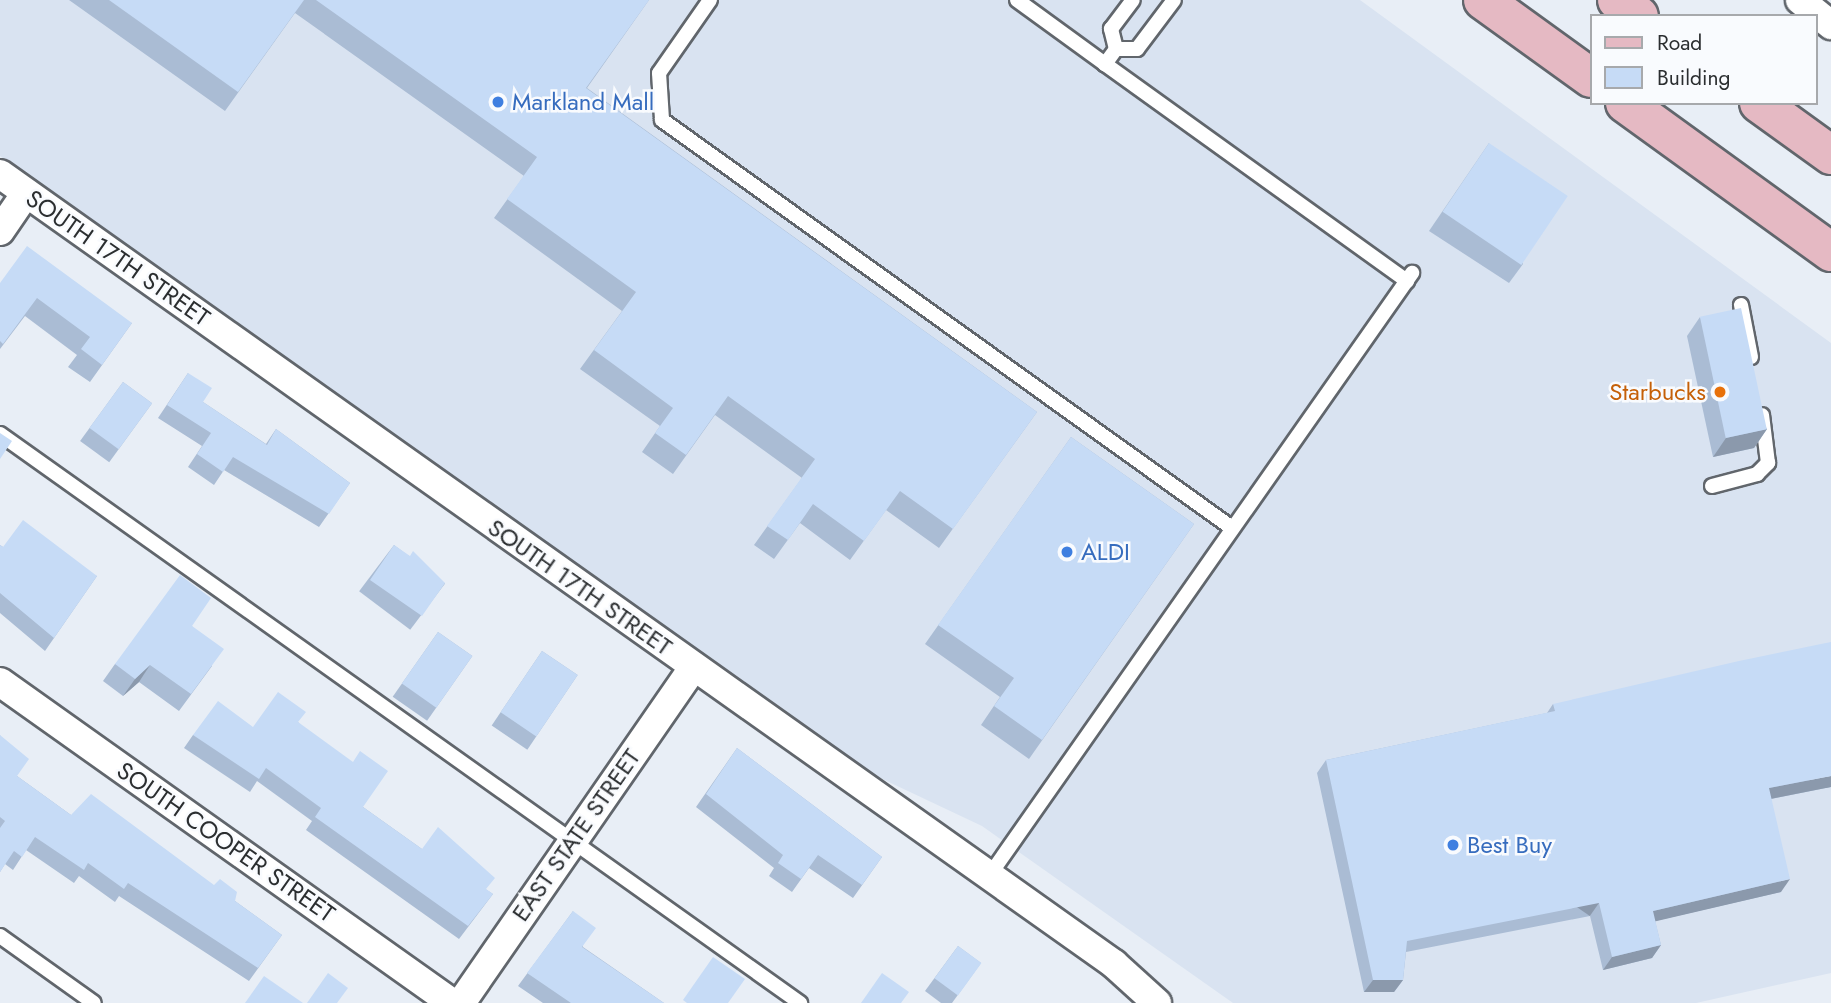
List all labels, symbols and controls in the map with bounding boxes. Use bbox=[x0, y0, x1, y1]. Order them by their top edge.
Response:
legend bbox=[1590, 14, 1817, 105]
text: Road bbox=[1657, 28, 1702, 58]
text: Building bbox=[1657, 63, 1730, 93]
place label: Markland Mall bbox=[512, 88, 654, 116]
marker: Markland Mall bbox=[490, 94, 506, 110]
street label: SOUTH 17TH STREET bbox=[21, 184, 215, 332]
place label: Starbucks bbox=[1609, 378, 1706, 406]
marker: Starbucks bbox=[1712, 384, 1728, 400]
street label: SOUTH 17TH STREET bbox=[483, 513, 677, 661]
place label: ALDI bbox=[1081, 538, 1130, 566]
marker: ALDI bbox=[1059, 544, 1075, 560]
street label: EAST STATE STREET bbox=[506, 743, 646, 927]
street label: SOUTH COOPER STREET bbox=[112, 756, 340, 928]
place label: Best Buy bbox=[1467, 831, 1552, 859]
marker: Best Buy bbox=[1445, 837, 1461, 853]

